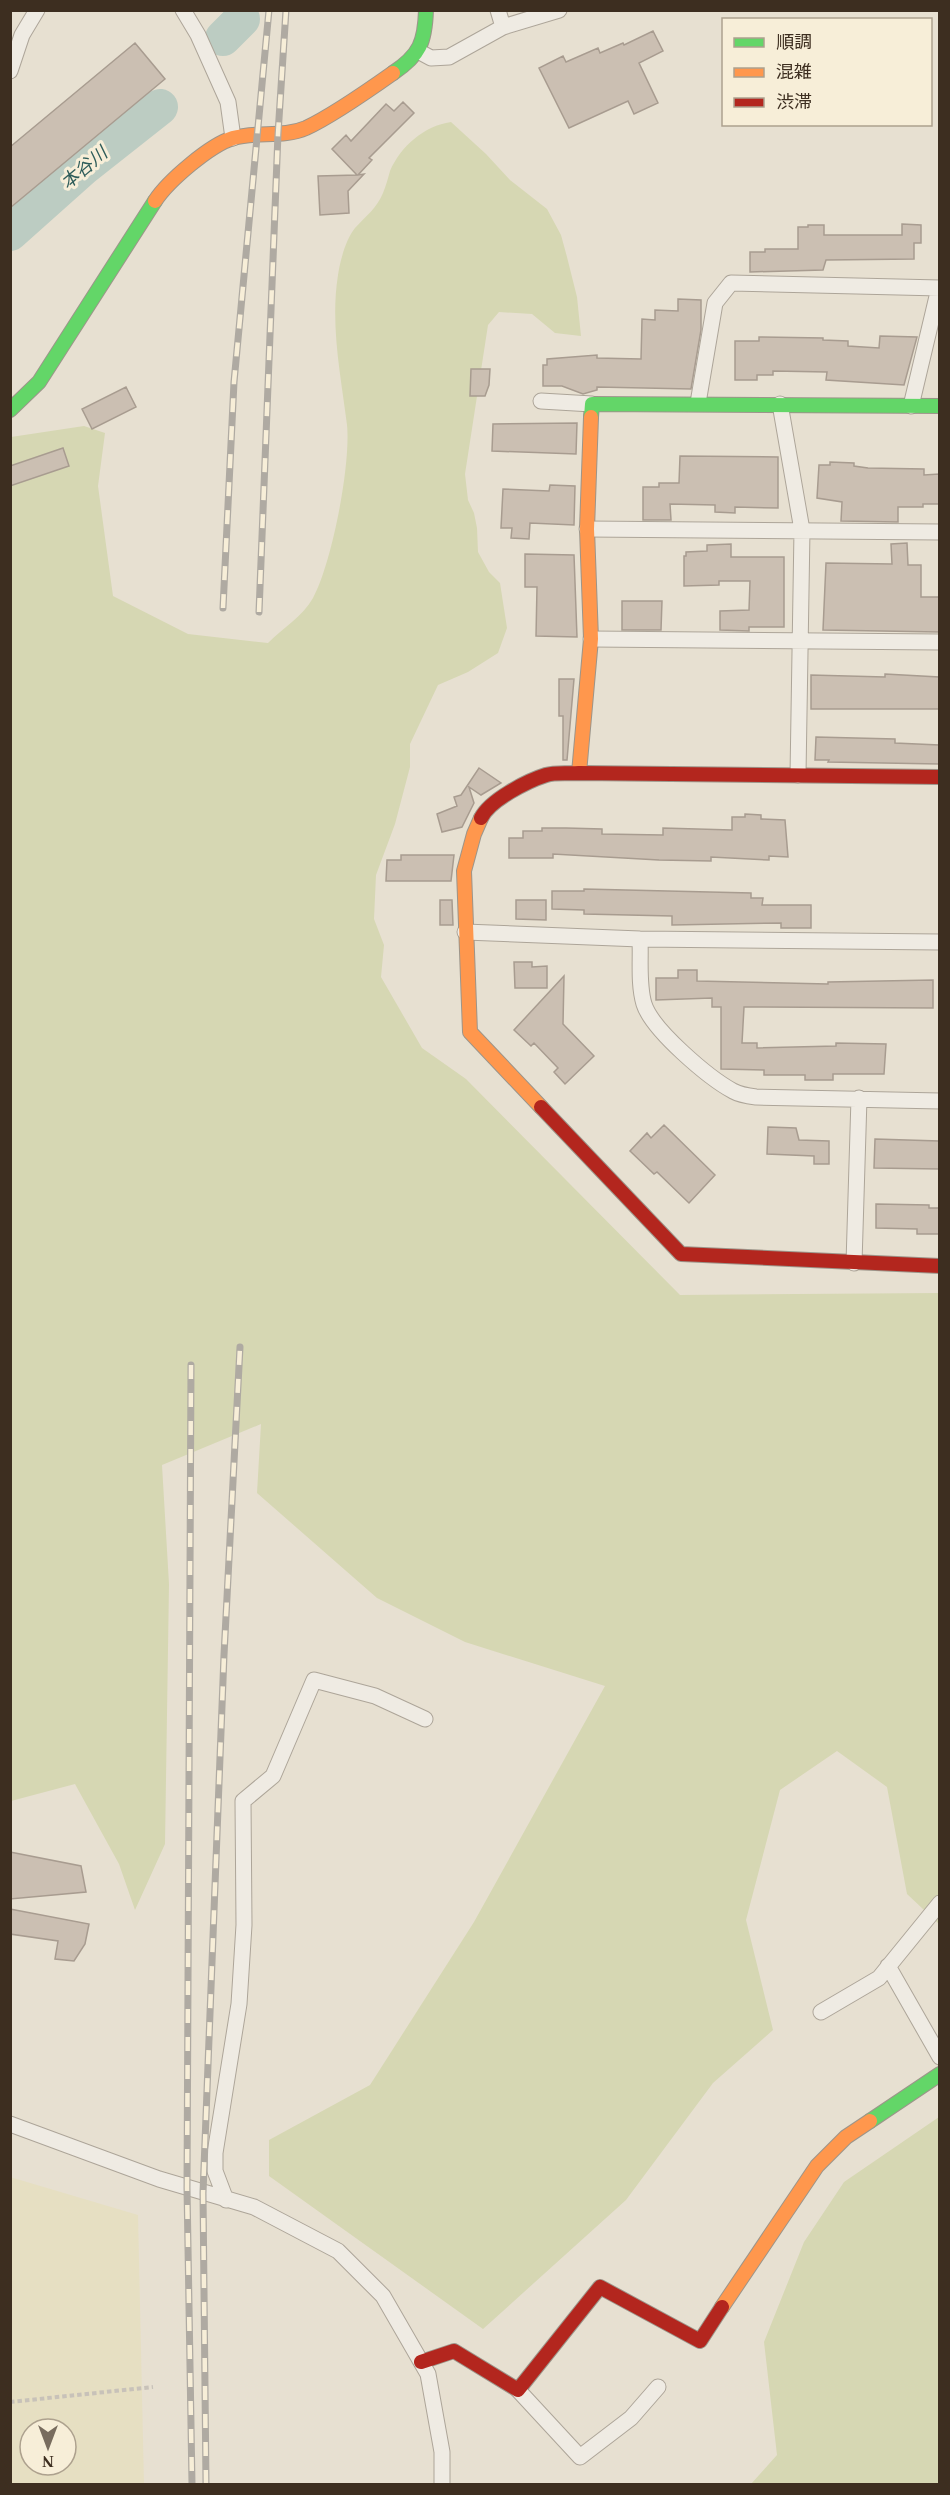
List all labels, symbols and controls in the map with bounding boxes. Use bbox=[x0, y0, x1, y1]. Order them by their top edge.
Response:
legend bbox=[722, 18, 932, 126]
text: 順調 bbox=[776, 32, 812, 52]
text: 混雑 bbox=[776, 62, 812, 82]
text: 渋滞 bbox=[776, 92, 812, 112]
water label: 本谷川 bbox=[57, 142, 113, 193]
north arrow bbox=[18, 2417, 78, 2477]
text: N bbox=[42, 2453, 54, 2470]

